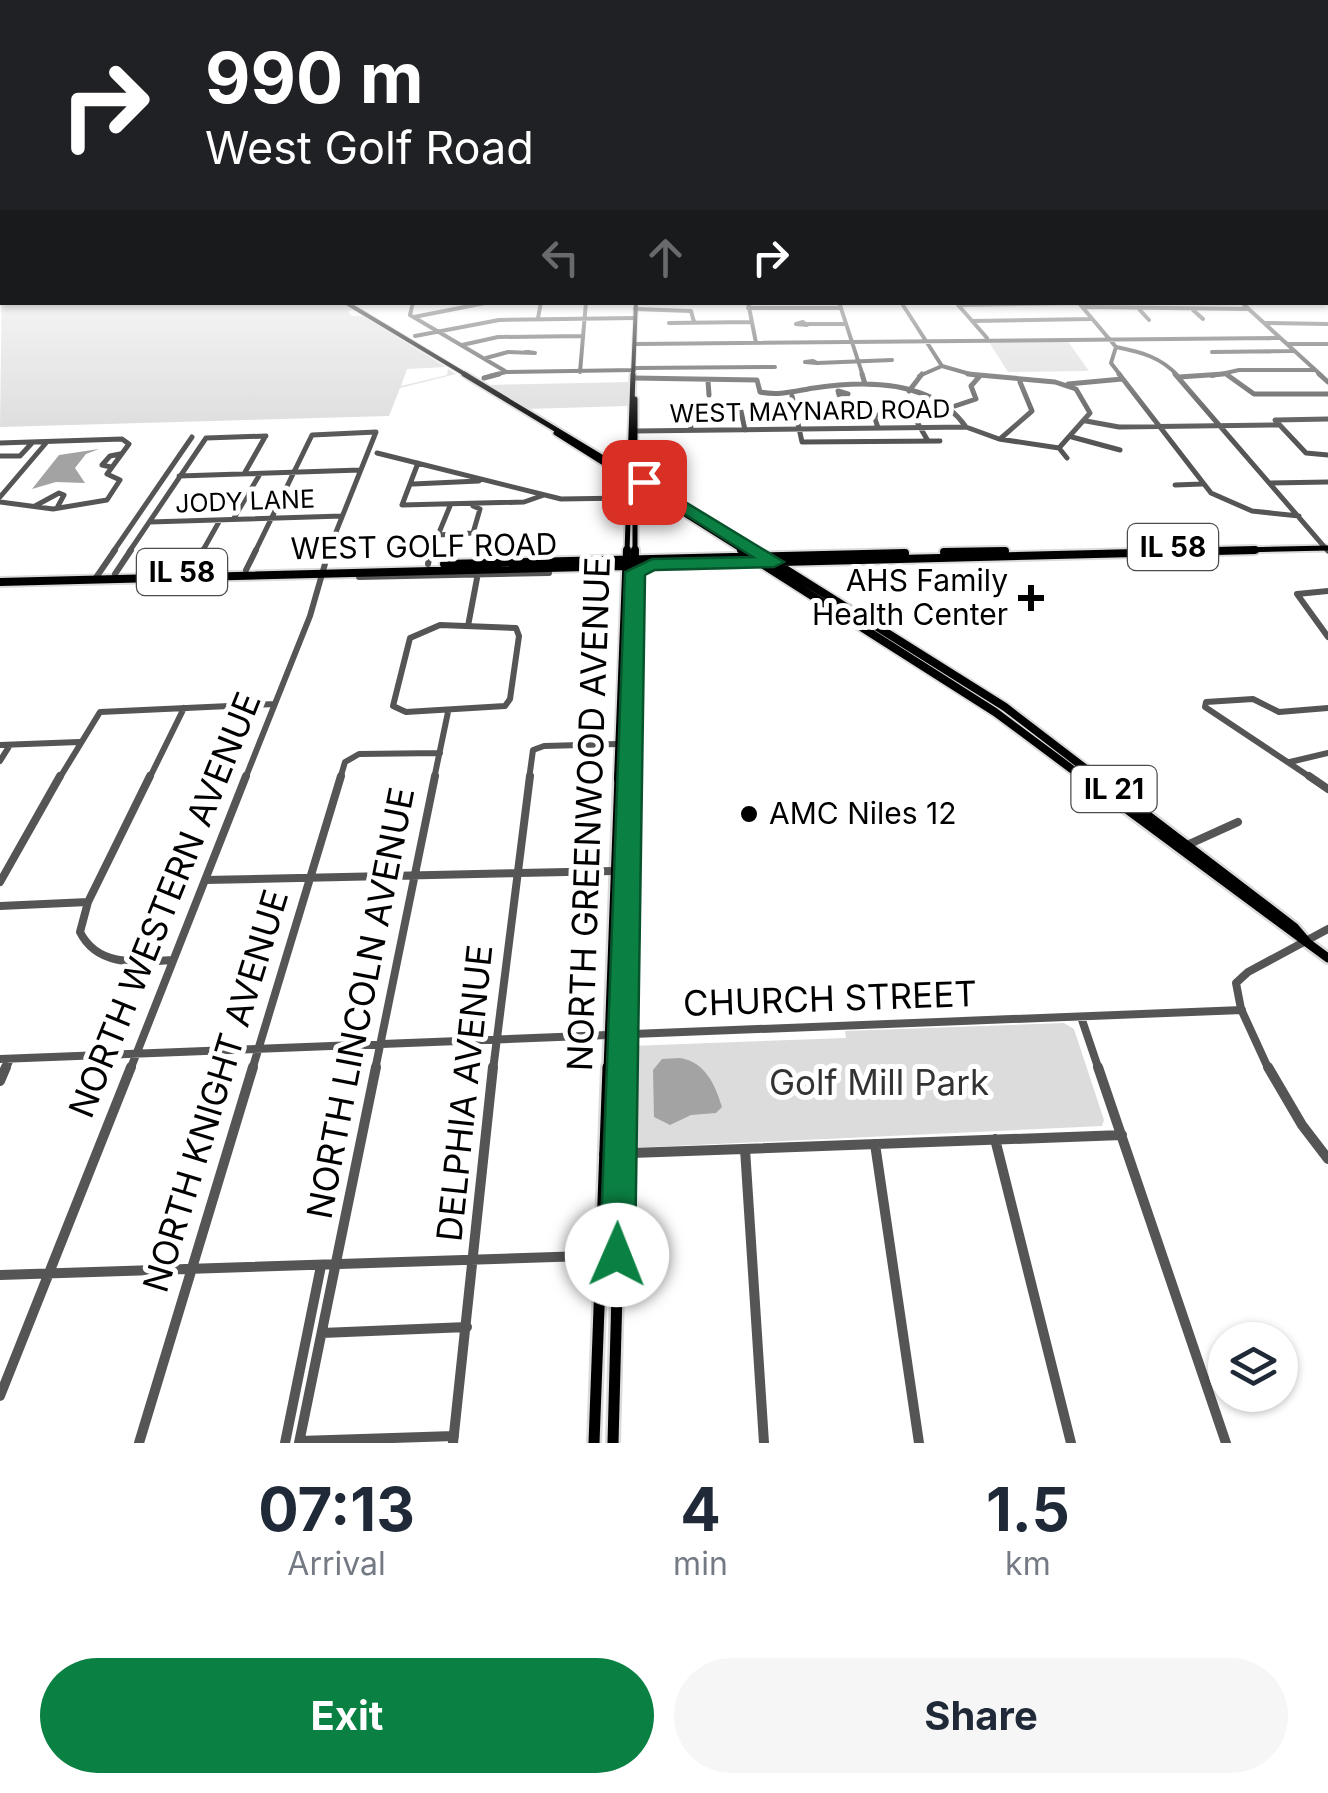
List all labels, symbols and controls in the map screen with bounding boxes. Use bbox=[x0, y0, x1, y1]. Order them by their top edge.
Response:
text: 990 m bbox=[205, 35, 424, 120]
icon: right bbox=[40, 40, 170, 170]
text: West Golf Road bbox=[205, 120, 534, 175]
icon: left bbox=[533, 230, 588, 285]
icon: ahead bbox=[638, 230, 693, 285]
icon: right bbox=[743, 230, 798, 285]
street label: WEST MAYNARD ROAD bbox=[669, 394, 951, 428]
pin bbox=[602, 440, 687, 525]
icon: arrive bbox=[617, 455, 672, 510]
street label: JODY LANE bbox=[175, 484, 315, 518]
road number: IL 58 bbox=[1128, 524, 1218, 570]
street label: WEST GOLF ROAD bbox=[290, 526, 558, 566]
road number: IL 58 bbox=[137, 549, 227, 595]
street label: NORTH GREENWOOD AVENUE bbox=[558, 556, 618, 1072]
place label: AHS Family Health Center bbox=[812, 562, 1008, 632]
marker: AHS Family Health Center bbox=[1018, 585, 1044, 611]
street label: NORTH WESTERN AVENUE bbox=[59, 686, 269, 1123]
road number: IL 21 bbox=[1072, 766, 1156, 812]
street label: NORTH LINCOLN AVENUE bbox=[298, 784, 422, 1222]
place label: AMC Niles 12 bbox=[769, 795, 957, 831]
marker: AMC Niles 12 bbox=[738, 803, 760, 825]
street label: NORTH KNIGHT AVENUE bbox=[134, 885, 296, 1297]
street label: DELPHIA AVENUE bbox=[428, 942, 500, 1243]
street label: CHURCH STREET bbox=[682, 972, 978, 1024]
park label: Golf Mill Park bbox=[769, 1061, 989, 1103]
position arrow bbox=[565, 1203, 669, 1307]
map controls bbox=[1208, 1322, 1298, 1412]
button: layers bbox=[1208, 1322, 1298, 1412]
text: 07:13 bbox=[258, 1473, 415, 1545]
text: 4 bbox=[680, 1473, 721, 1545]
text: 1.5 bbox=[986, 1473, 1070, 1545]
text: Arrival bbox=[287, 1544, 386, 1583]
text: min bbox=[673, 1544, 728, 1583]
text: km bbox=[1005, 1544, 1051, 1583]
button: Exit bbox=[40, 1658, 654, 1773]
button: Share bbox=[674, 1658, 1288, 1773]

